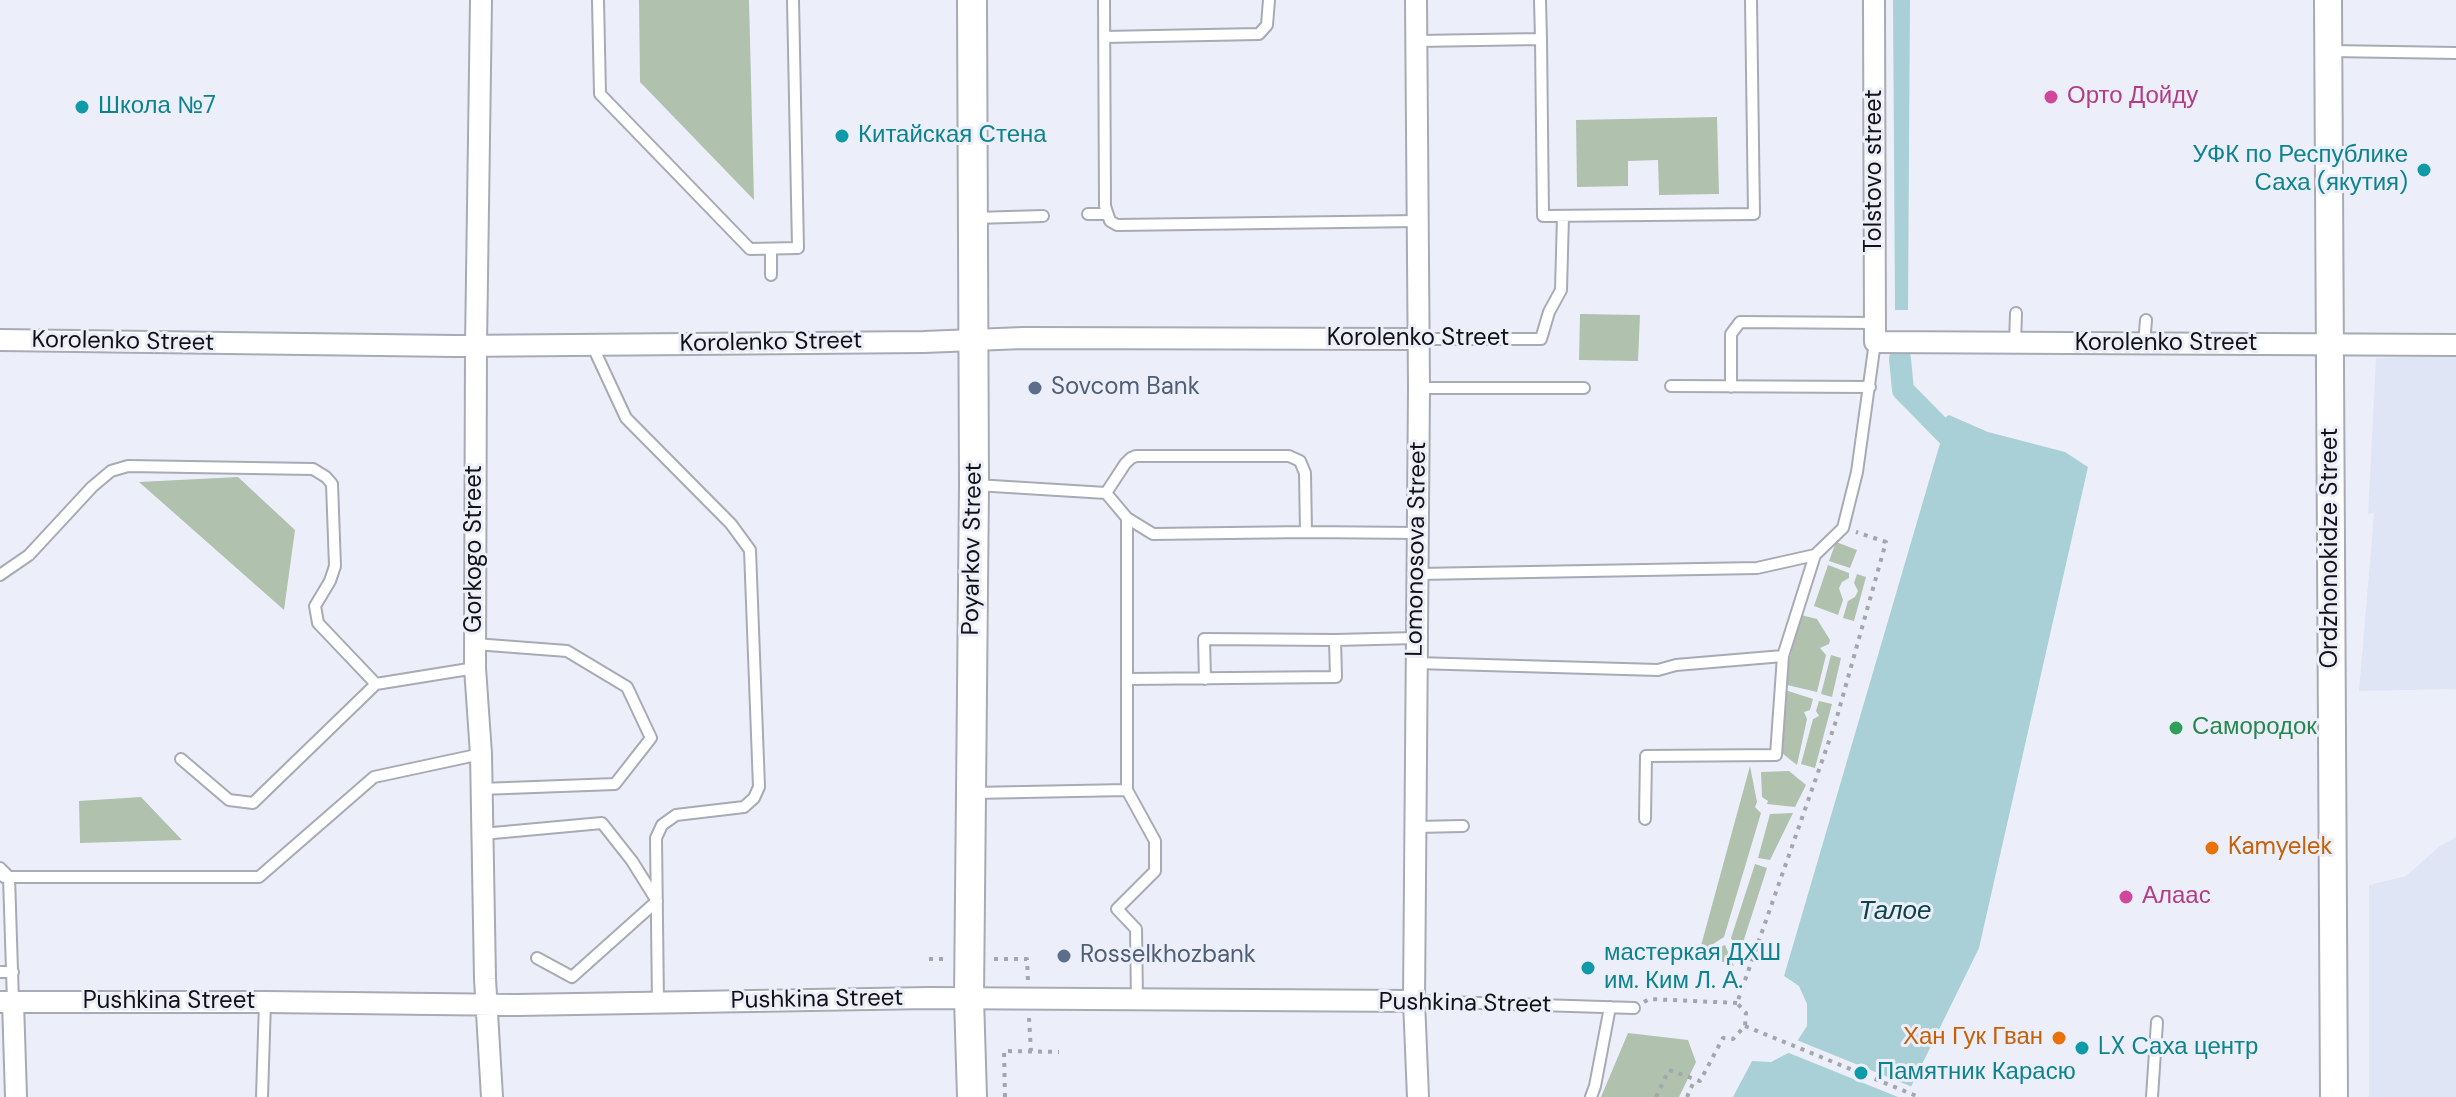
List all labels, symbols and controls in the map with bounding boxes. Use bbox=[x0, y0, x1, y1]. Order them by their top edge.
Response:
place label: Орто Дойду bbox=[2067, 83, 2198, 111]
marker: Орто Дойду bbox=[2042, 88, 2060, 106]
street label: Tolstovo street bbox=[1861, 89, 1889, 253]
place label: Школа №7 bbox=[98, 93, 216, 121]
marker: Школа №7 bbox=[73, 98, 91, 116]
place label: Китайская Стена bbox=[858, 122, 1047, 150]
marker: Китайская Стена bbox=[833, 127, 851, 145]
place label: УФК по Республике Саха (якутия) bbox=[2192, 142, 2408, 198]
marker: УФК по Республике Саха (якутия) bbox=[2415, 161, 2433, 179]
street label: Korolenko Street bbox=[1327, 325, 1509, 353]
street label: Korolenko Street bbox=[31, 326, 215, 358]
street label: Korolenko Street bbox=[679, 327, 863, 359]
street label: Korolenko Street bbox=[2075, 330, 2257, 358]
place label: Sovcom Bank bbox=[1051, 374, 1200, 402]
marker: Sovcom Bank bbox=[1026, 379, 1044, 397]
street label: Ordzhonokidze Street bbox=[2317, 427, 2345, 669]
street label: Lomonosova Street bbox=[1401, 441, 1433, 657]
street label: Poyarkov Street bbox=[957, 462, 989, 636]
street label: Gorkogo Street bbox=[461, 465, 489, 633]
place label: Самородок bbox=[2192, 714, 2317, 742]
marker: Самородок bbox=[2167, 719, 2185, 737]
place label: Kamyelek bbox=[2228, 834, 2332, 862]
marker: Kamyelek bbox=[2203, 839, 2221, 857]
place label: Алаас bbox=[2142, 883, 2211, 911]
marker: Алаас bbox=[2117, 888, 2135, 906]
water label: Талое bbox=[1858, 896, 1932, 928]
place label: мастеркая ДХШ им. Ким Л. А. bbox=[1604, 940, 1781, 996]
place label: Rosselkhozbank bbox=[1080, 942, 1256, 970]
marker: Rosselkhozbank bbox=[1055, 947, 1073, 965]
marker: мастеркая ДХШ им. Ким Л. А. bbox=[1579, 959, 1597, 977]
street label: Pushkina Street bbox=[730, 984, 904, 1016]
street label: Pushkina Street bbox=[83, 988, 255, 1016]
street label: Pushkina Street bbox=[1378, 988, 1552, 1020]
place label: Хан Гук Гван bbox=[1903, 1024, 2043, 1052]
marker: Хан Гук Гван bbox=[2050, 1029, 2068, 1047]
place label: LX Саха центр bbox=[2098, 1034, 2258, 1062]
marker: LX Саха центр bbox=[2073, 1039, 2091, 1057]
place label: Памятник Карасю bbox=[1877, 1059, 2076, 1087]
marker: Памятник Карасю bbox=[1852, 1064, 1870, 1082]

